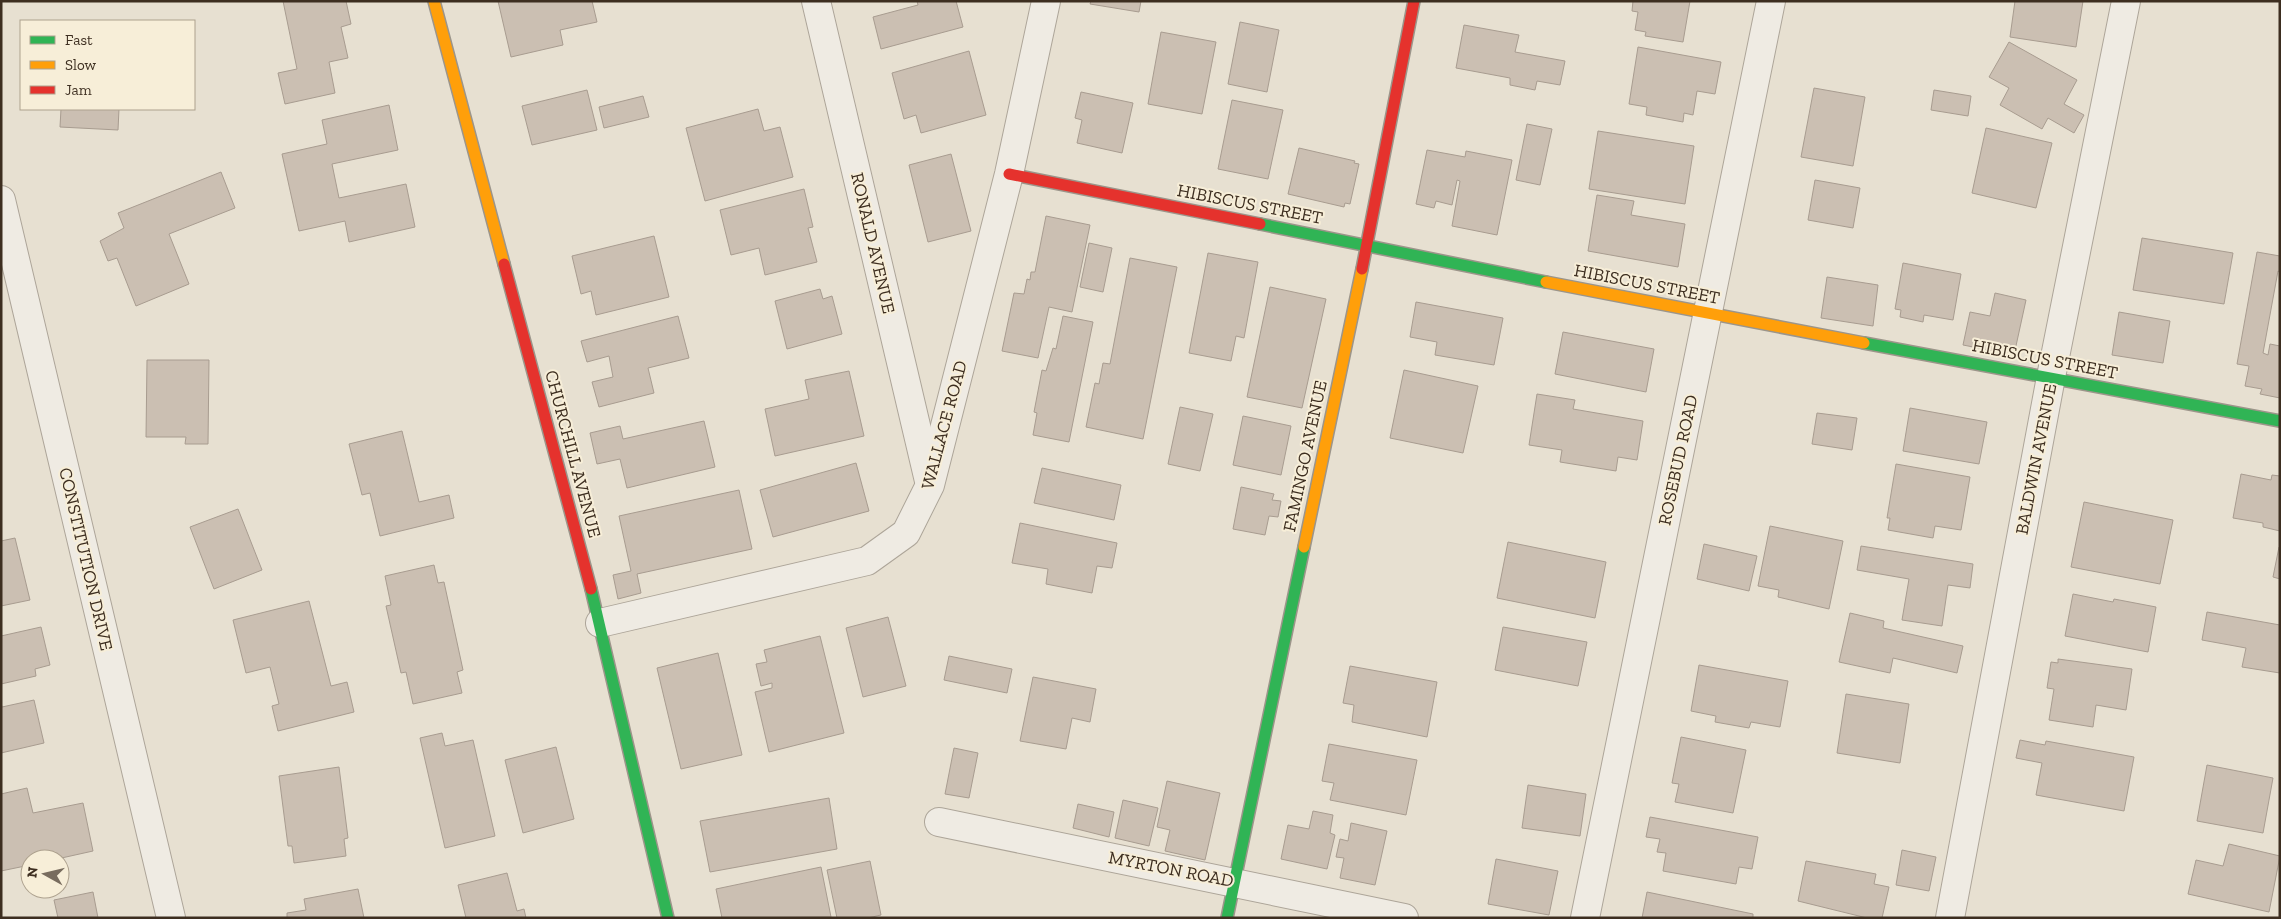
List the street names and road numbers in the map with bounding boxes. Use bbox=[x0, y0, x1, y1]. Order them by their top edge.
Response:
street label: RONALD AVENUE bbox=[846, 170, 900, 316]
street label: HIBISCUS STREET bbox=[1175, 179, 1325, 229]
street label: HIBISCUS STREET bbox=[1572, 259, 1722, 309]
street label: HIBISCUS STREET bbox=[1970, 334, 2120, 384]
street label: WALLACE ROAD bbox=[916, 358, 972, 492]
street label: CHURCHILL AVENUE bbox=[540, 368, 606, 540]
street label: FAMINGO AVENUE bbox=[1278, 378, 1332, 534]
street label: BALDWIN AVENUE bbox=[2011, 382, 2061, 536]
street label: ROSEBUD ROAD bbox=[1653, 393, 1703, 527]
street label: CONSTITUTION DRIVE bbox=[54, 465, 118, 653]
street label: MYRTON ROAD bbox=[1106, 846, 1236, 892]

